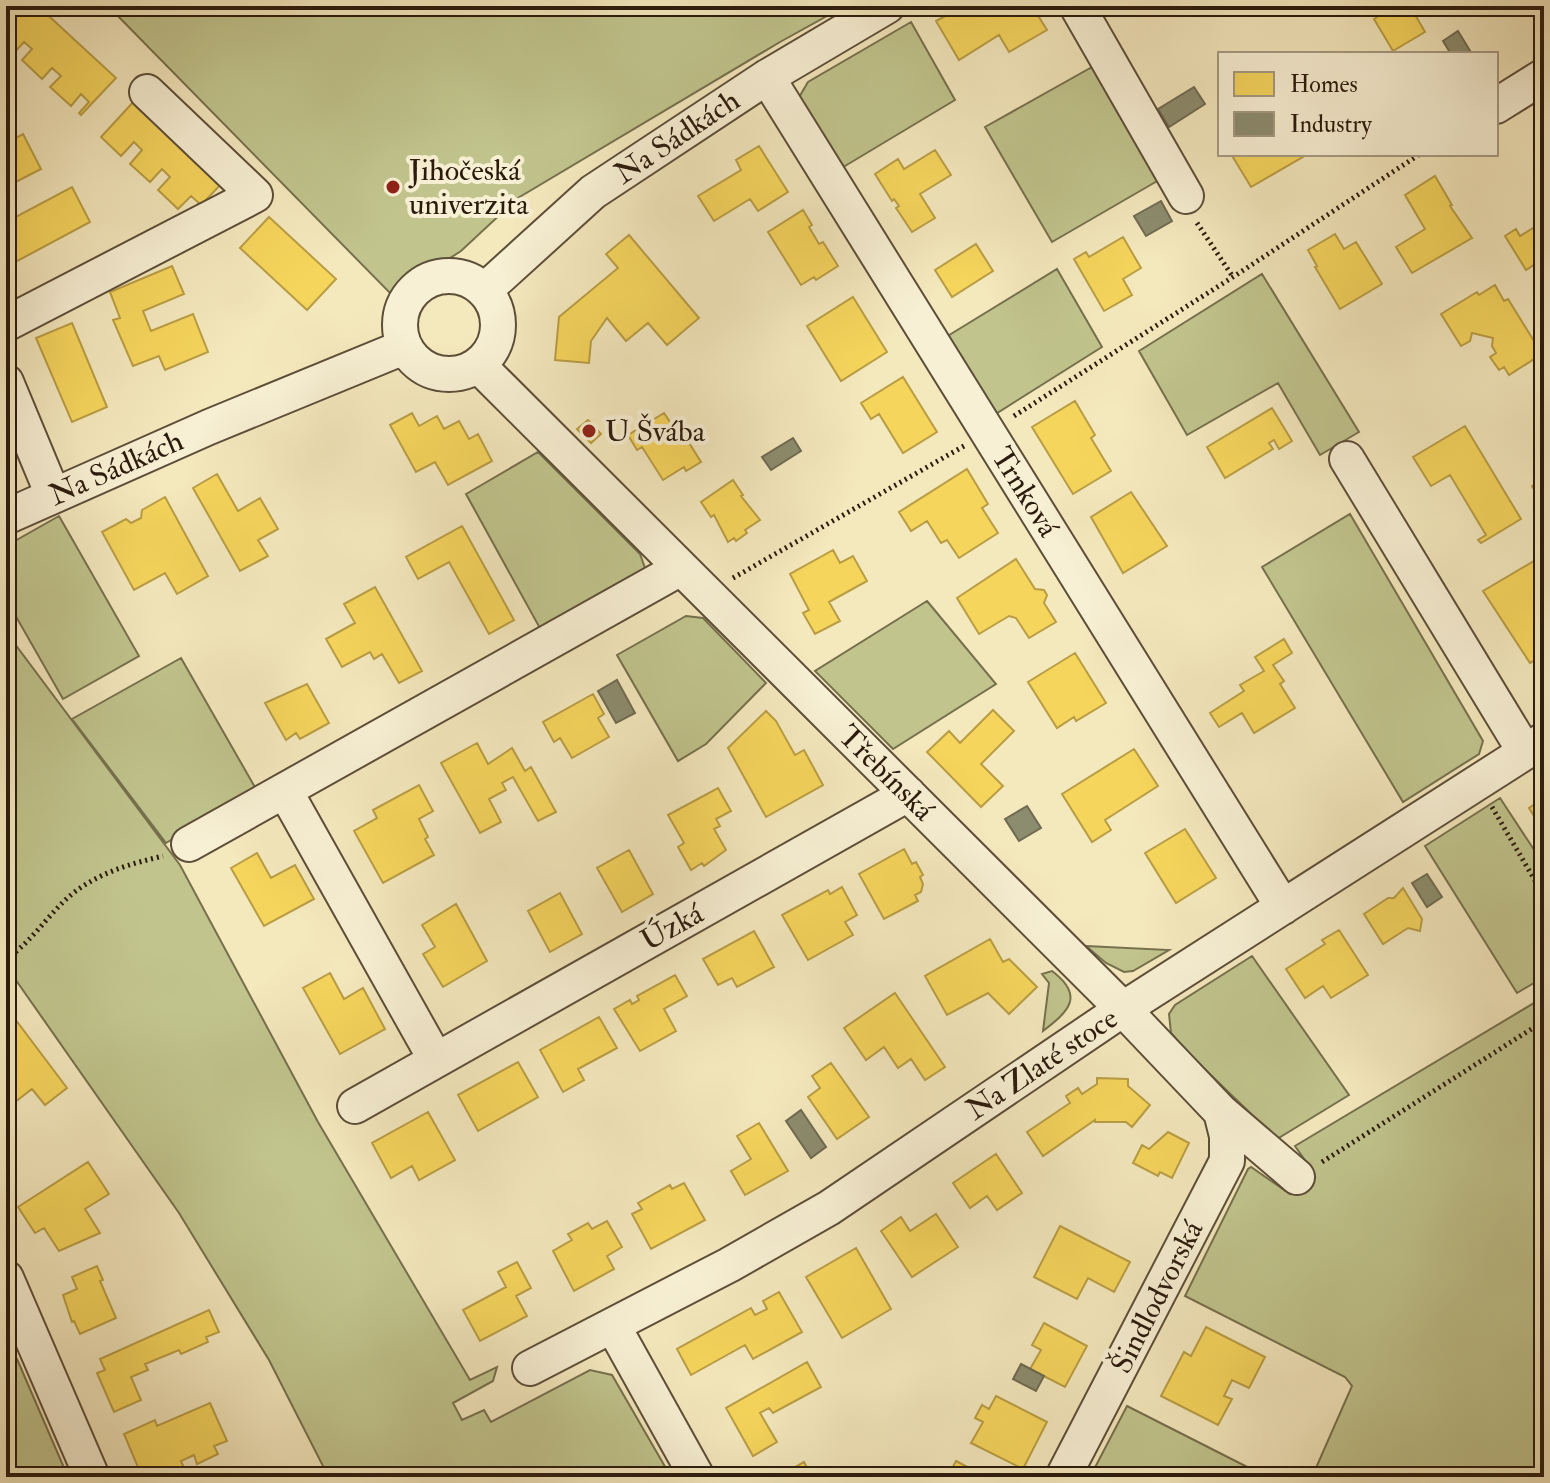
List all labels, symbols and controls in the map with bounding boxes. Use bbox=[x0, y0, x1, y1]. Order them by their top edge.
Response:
legend bbox=[1218, 52, 1498, 156]
text: Homes bbox=[1290, 69, 1358, 100]
street label: Na Sádkách bbox=[607, 82, 747, 192]
text: Industry bbox=[1290, 109, 1372, 140]
place label: Jihočeská univerzita bbox=[408, 152, 529, 223]
marker: Jihočeská univerzita bbox=[384, 178, 402, 196]
place label: U Švába bbox=[605, 413, 706, 450]
street label: Na Sádkách bbox=[43, 422, 189, 514]
marker: U Švába bbox=[580, 422, 598, 440]
street label: Trnková bbox=[983, 440, 1067, 544]
street label: Třebínská bbox=[830, 717, 942, 829]
street label: Úzká bbox=[634, 894, 710, 959]
street label: Na Zlaté stoce bbox=[959, 1000, 1125, 1128]
street label: Šindlodvorská bbox=[1103, 1214, 1212, 1380]

